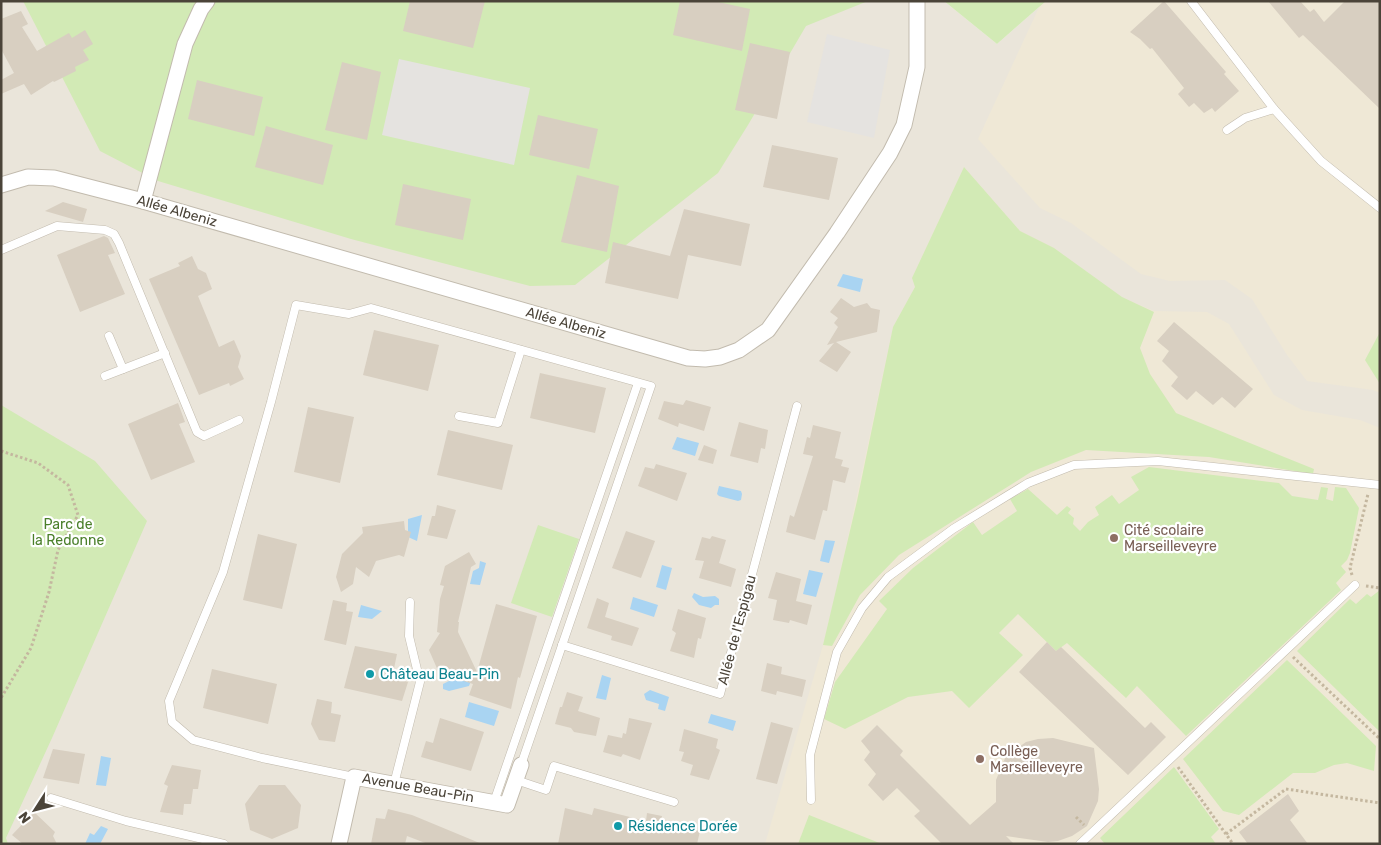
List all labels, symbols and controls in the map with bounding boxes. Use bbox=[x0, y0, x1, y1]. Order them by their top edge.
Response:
street label: Allée Albeniz bbox=[135, 191, 219, 231]
street label: Allée Albeniz bbox=[524, 303, 608, 343]
park label: Parc de la Redonne bbox=[32, 516, 104, 549]
place label: Cité scolaire Marseilleveyre bbox=[1124, 522, 1217, 555]
marker: Cité scolaire Marseilleveyre bbox=[1108, 532, 1120, 544]
street label: Allée de l'Espigau bbox=[714, 573, 760, 687]
place label: Château Beau-Pin bbox=[380, 666, 499, 683]
marker: Château Beau-Pin bbox=[364, 668, 376, 680]
place label: Collège Marseilleveyre bbox=[990, 743, 1083, 776]
marker: Collège Marseilleveyre bbox=[974, 753, 986, 765]
street label: Avenue Beau-Pin bbox=[361, 770, 475, 806]
north arrow bbox=[10, 785, 60, 835]
text: N bbox=[15, 808, 35, 826]
place label: Résidence Dorée bbox=[628, 818, 738, 835]
marker: Résidence Dorée bbox=[612, 820, 624, 832]

